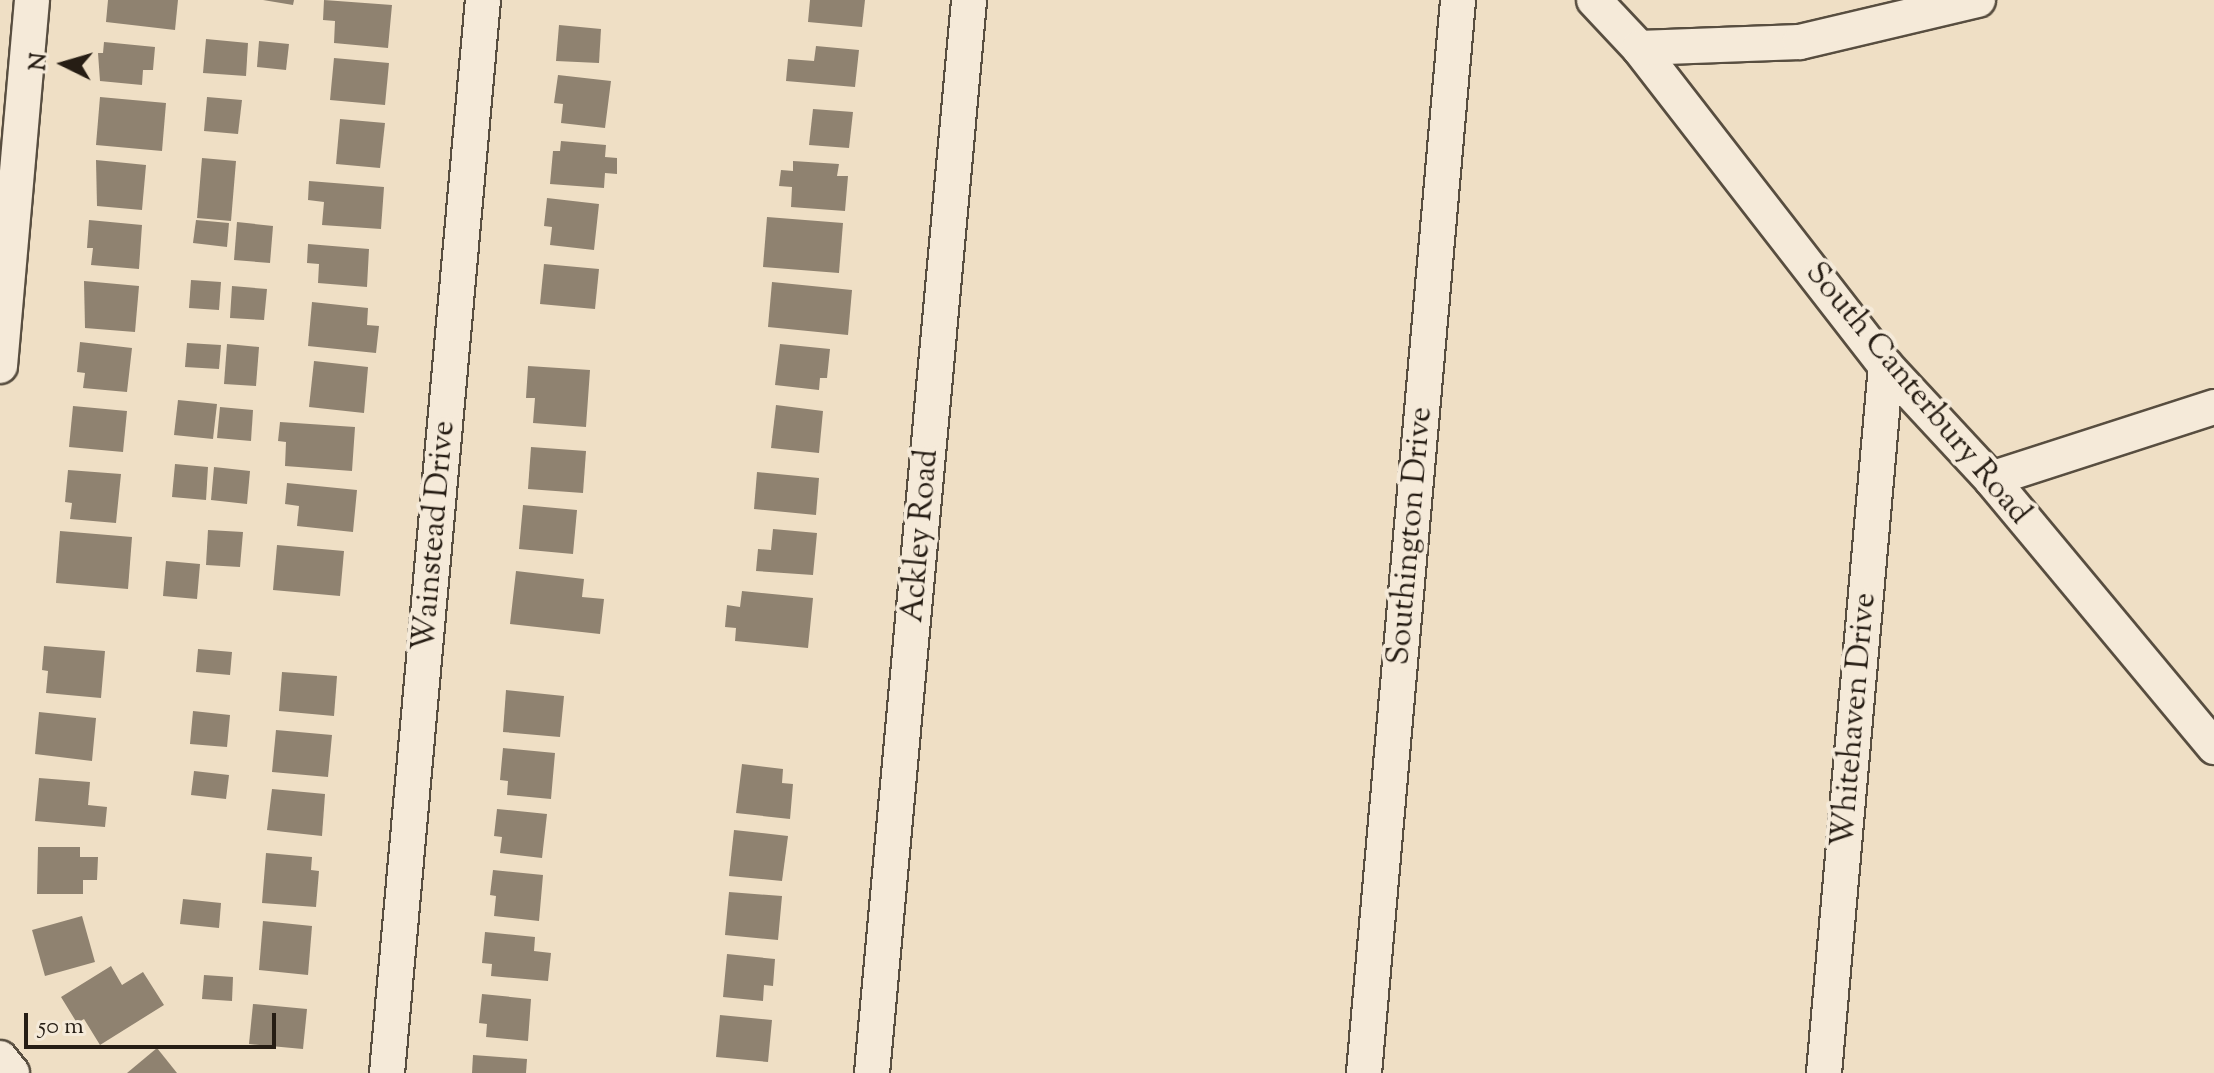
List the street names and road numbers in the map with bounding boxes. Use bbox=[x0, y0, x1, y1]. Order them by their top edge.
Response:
street label: South Canterbury Road bbox=[1796, 255, 2038, 533]
street label: Southington Drive bbox=[1381, 405, 1441, 667]
street label: Wainstead Drive bbox=[406, 419, 464, 653]
street label: Ackley Road bbox=[894, 448, 948, 624]
street label: Whitehaven Drive bbox=[1825, 591, 1885, 849]

